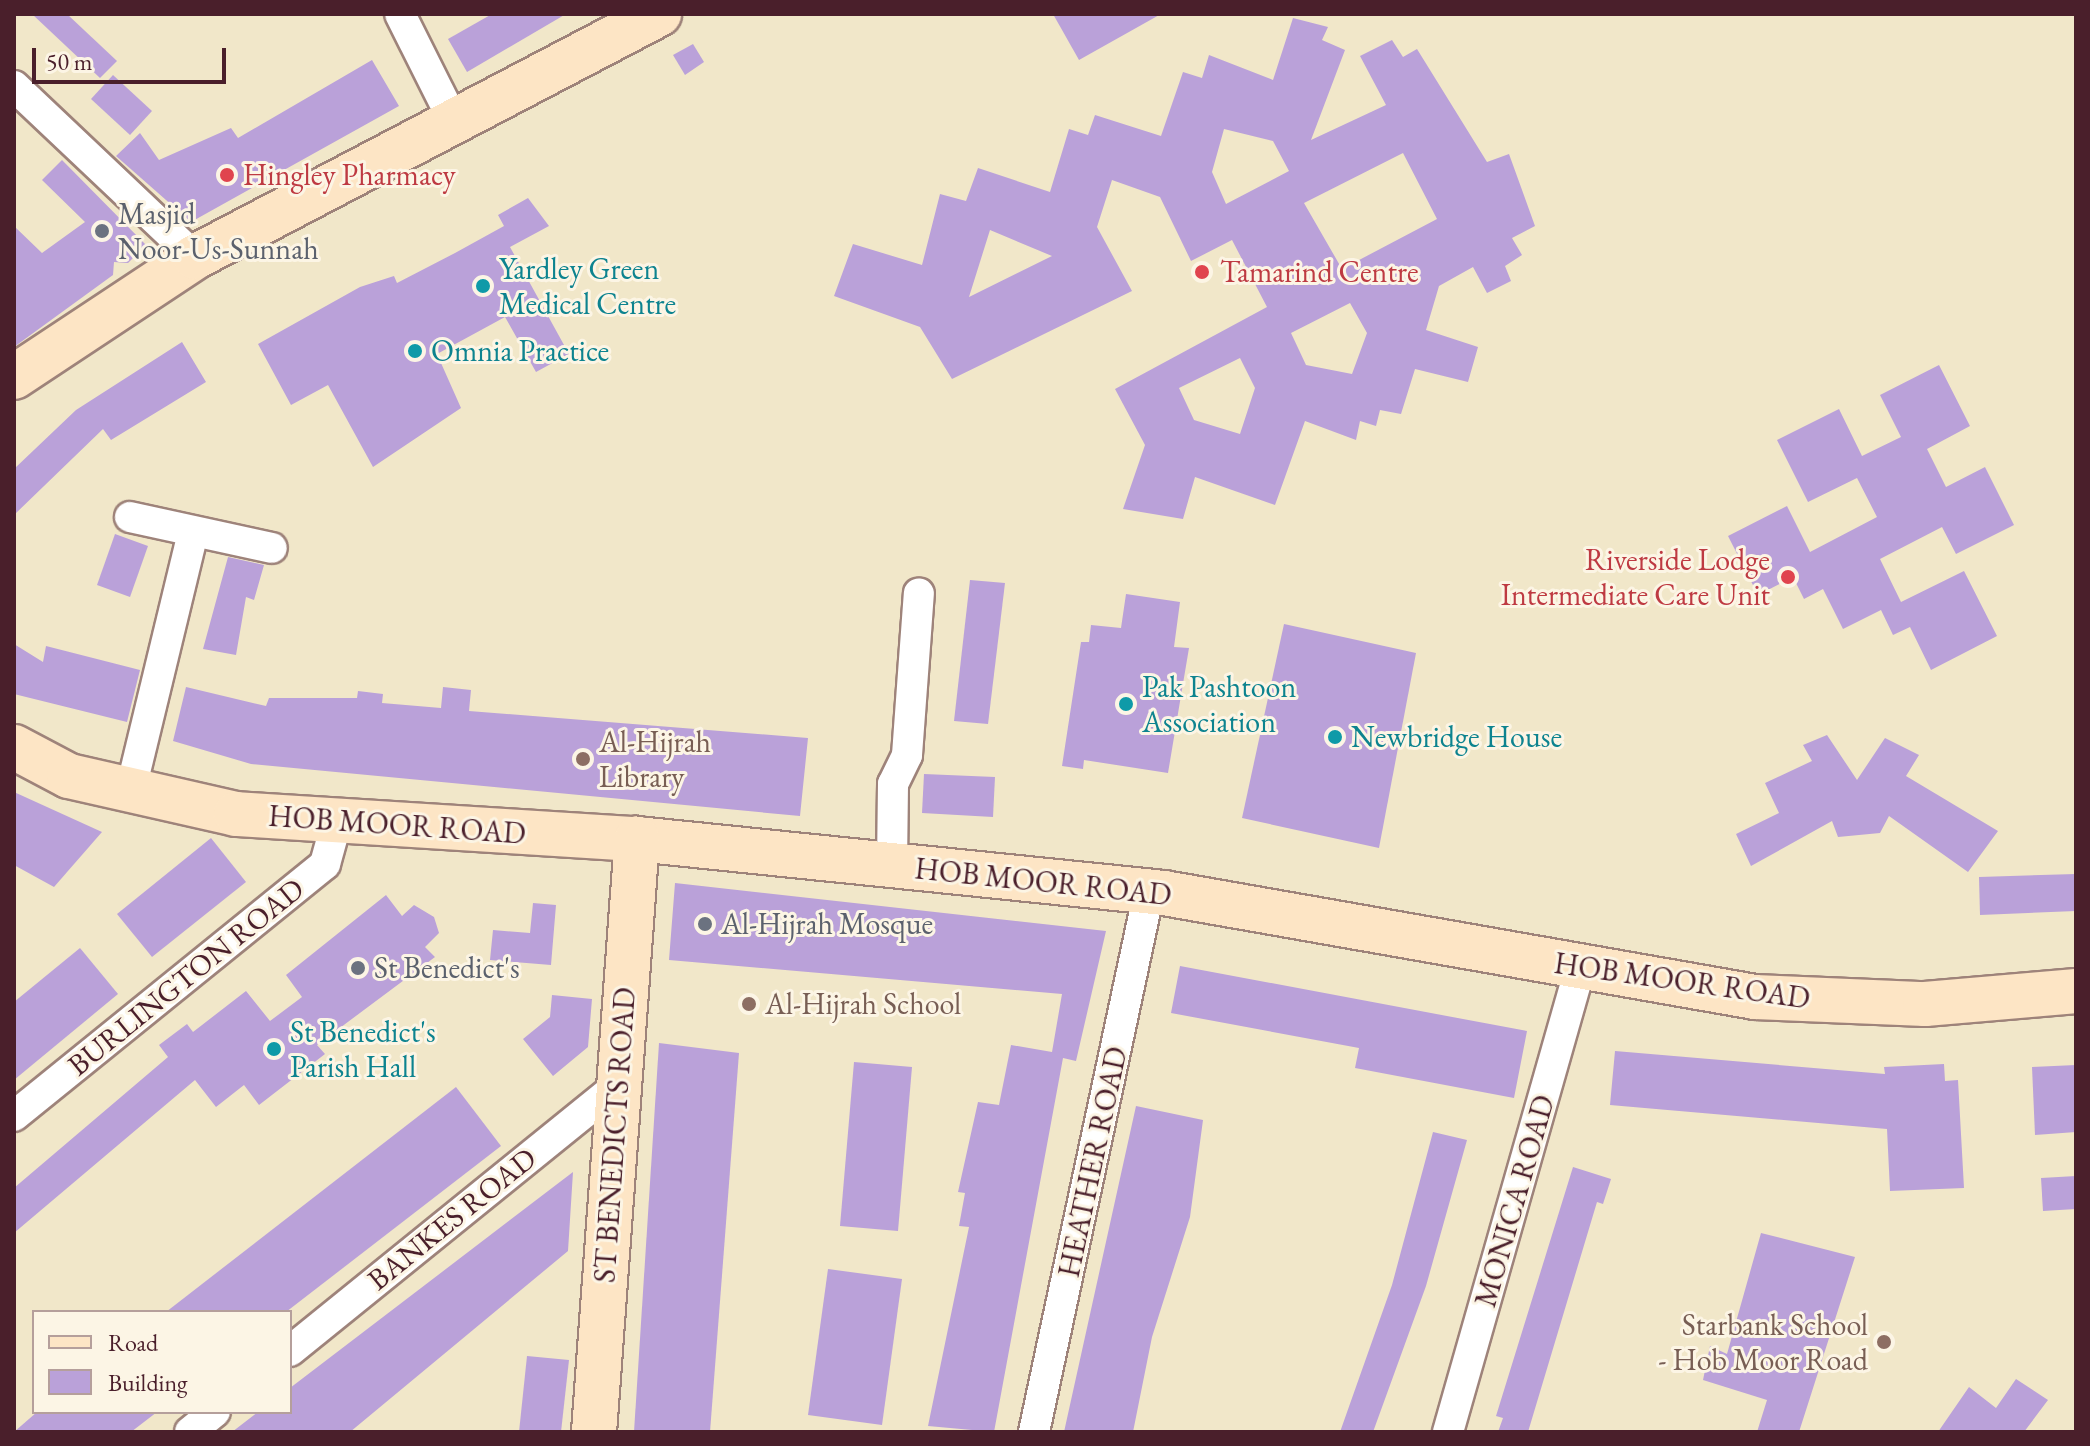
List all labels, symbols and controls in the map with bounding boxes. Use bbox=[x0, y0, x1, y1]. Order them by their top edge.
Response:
scale bar bbox=[36, 32, 230, 82]
text: 50 m bbox=[46, 46, 93, 77]
place label: Hingley Pharmacy bbox=[243, 157, 456, 193]
marker: Hingley Pharmacy bbox=[218, 166, 236, 184]
place label: Masjid Noor-Us-Sunnah bbox=[118, 196, 319, 266]
marker: Masjid Noor-Us-Sunnah bbox=[93, 222, 111, 240]
place label: Yardley Green Medical Centre bbox=[499, 251, 676, 322]
place label: Tamarind Centre bbox=[1220, 254, 1419, 290]
marker: Tamarind Centre bbox=[1191, 261, 1213, 283]
marker: Yardley Green Medical Centre bbox=[474, 277, 492, 295]
place label: Omnia Practice bbox=[431, 333, 609, 369]
marker: Omnia Practice bbox=[406, 342, 424, 360]
place label: Riverside Lodge Intermediate Care Unit bbox=[1501, 542, 1770, 612]
marker: Riverside Lodge Intermediate Care Unit bbox=[1777, 566, 1799, 588]
place label: Pak Pashtoon Association bbox=[1142, 669, 1296, 740]
marker: Pak Pashtoon Association bbox=[1117, 695, 1135, 713]
place label: Newbridge House bbox=[1351, 719, 1562, 755]
place label: Al-Hijrah Library bbox=[599, 724, 711, 794]
marker: Newbridge House bbox=[1326, 728, 1344, 746]
marker: Al-Hijrah Library bbox=[574, 750, 592, 768]
street label: HOB MOOR ROAD bbox=[267, 798, 527, 852]
street label: HOB MOOR ROAD bbox=[913, 851, 1173, 913]
street label: BURLINGTON ROAD bbox=[61, 871, 311, 1083]
place label: Al-Hijrah Mosque bbox=[721, 906, 933, 942]
marker: Al-Hijrah Mosque bbox=[696, 915, 714, 933]
street label: HOB MOOR ROAD bbox=[1552, 945, 1812, 1017]
place label: St Benedict's bbox=[374, 950, 520, 986]
marker: St Benedict's bbox=[349, 959, 367, 977]
street label: ST BENEDICTS ROAD bbox=[587, 986, 643, 1284]
place label: Al-Hijrah School bbox=[765, 986, 961, 1022]
marker: Al-Hijrah School bbox=[740, 995, 758, 1013]
place label: St Benedict's Parish Hall bbox=[290, 1014, 436, 1084]
marker: St Benedict's Parish Hall bbox=[265, 1040, 283, 1058]
street label: HEATHER ROAD bbox=[1051, 1044, 1135, 1280]
street label: MONICA ROAD bbox=[1468, 1091, 1562, 1311]
street label: BANKES ROAD bbox=[361, 1140, 543, 1298]
place label: Starbank School - Hob Moor Road bbox=[1658, 1307, 1868, 1378]
legend bbox=[32, 1310, 292, 1414]
text: Road bbox=[108, 1327, 158, 1358]
marker: Starbank School - Hob Moor Road bbox=[1875, 1333, 1893, 1351]
text: Building bbox=[108, 1367, 188, 1398]

